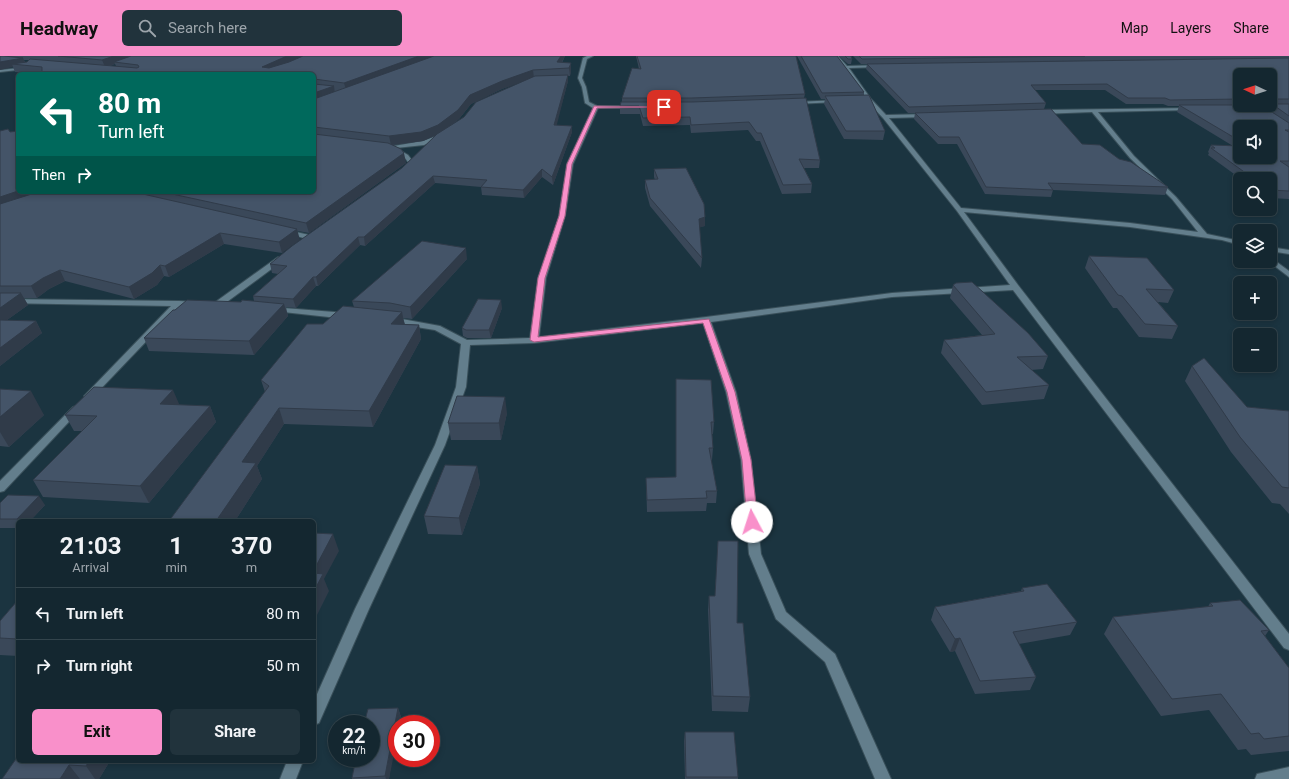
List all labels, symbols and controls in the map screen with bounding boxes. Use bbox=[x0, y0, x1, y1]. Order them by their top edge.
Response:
search box bbox=[122, 10, 402, 46]
text: Headway bbox=[20, 17, 98, 40]
icon: search bbox=[136, 17, 158, 39]
text: Search here bbox=[168, 19, 247, 37]
text: Map bbox=[1121, 20, 1148, 36]
text: Layers bbox=[1170, 20, 1211, 36]
text: Share bbox=[1233, 20, 1269, 36]
north arrow bbox=[1233, 68, 1277, 112]
map controls bbox=[1233, 68, 1277, 372]
text: 80 m bbox=[98, 87, 161, 120]
icon: left bbox=[32, 88, 84, 140]
pin bbox=[647, 90, 681, 124]
icon: arrive bbox=[653, 96, 675, 118]
button: sound bbox=[1233, 120, 1277, 164]
text: Turn left bbox=[98, 121, 164, 142]
icon: right bbox=[73, 164, 95, 186]
text: Then bbox=[32, 166, 65, 184]
button: search bbox=[1233, 172, 1277, 216]
button: layers bbox=[1233, 224, 1277, 268]
button: + bbox=[1233, 276, 1277, 320]
button: − bbox=[1233, 328, 1277, 372]
position arrow bbox=[731, 501, 773, 543]
text: 21:03 bbox=[60, 532, 122, 560]
text: 1 bbox=[169, 532, 183, 560]
text: 370 bbox=[231, 532, 272, 560]
text: Arrival bbox=[72, 560, 109, 575]
text: min bbox=[165, 560, 187, 575]
text: m bbox=[246, 560, 257, 575]
icon: left bbox=[32, 603, 54, 625]
text: Turn left bbox=[66, 605, 123, 623]
text: 80 m bbox=[266, 605, 300, 623]
icon: right bbox=[32, 655, 54, 677]
text: Turn right bbox=[66, 657, 132, 675]
text: 50 m bbox=[266, 657, 300, 675]
button: Exit bbox=[32, 709, 162, 755]
button: Share bbox=[170, 709, 300, 755]
speed limit sign: 30 bbox=[388, 715, 440, 767]
text: 22 bbox=[343, 724, 365, 748]
text: km/h bbox=[342, 745, 366, 756]

